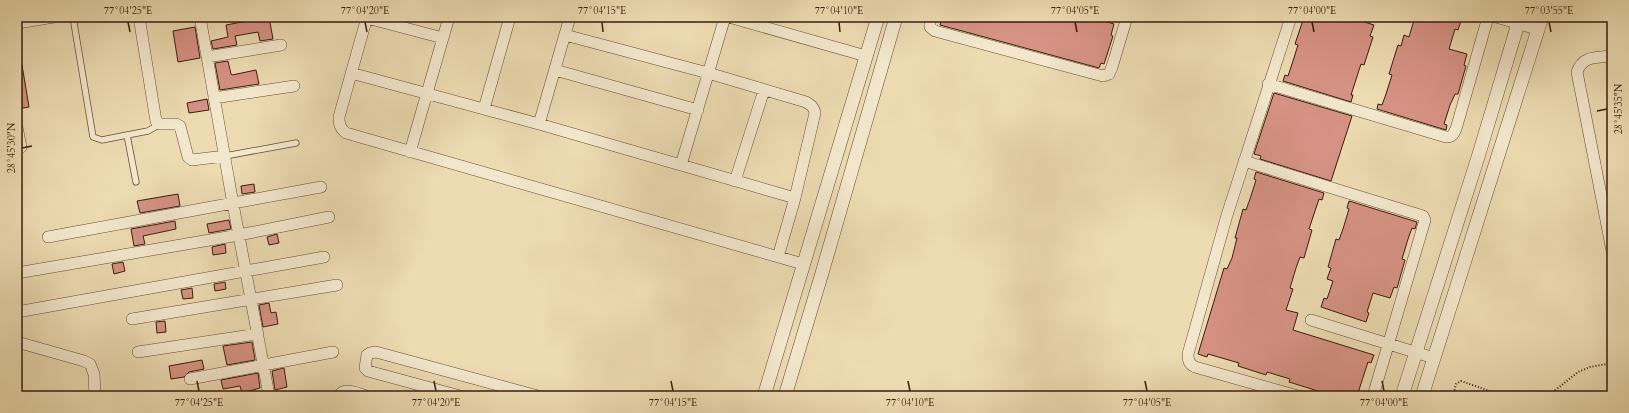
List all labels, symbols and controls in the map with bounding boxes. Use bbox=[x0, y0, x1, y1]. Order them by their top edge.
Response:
text: 77°04'25"E bbox=[104, 4, 152, 18]
text: 77°04'20"E bbox=[341, 4, 389, 18]
text: 77°04'15"E bbox=[578, 4, 626, 18]
text: 77°04'10"E bbox=[815, 4, 863, 18]
text: 77°04'05"E bbox=[1051, 4, 1099, 18]
text: 77°04'00"E bbox=[1288, 4, 1336, 18]
text: 77°03'55"E bbox=[1525, 4, 1573, 18]
text: 28°45'35"N bbox=[1612, 83, 1626, 134]
text: 28°45'30"N bbox=[5, 122, 19, 173]
text: 77°04'25"E bbox=[175, 396, 223, 410]
text: 77°04'20"E bbox=[412, 396, 460, 410]
text: 77°04'15"E bbox=[649, 396, 697, 410]
text: 77°04'10"E bbox=[886, 396, 934, 410]
text: 77°04'05"E bbox=[1123, 396, 1171, 410]
text: 77°04'00"E bbox=[1360, 396, 1408, 410]

